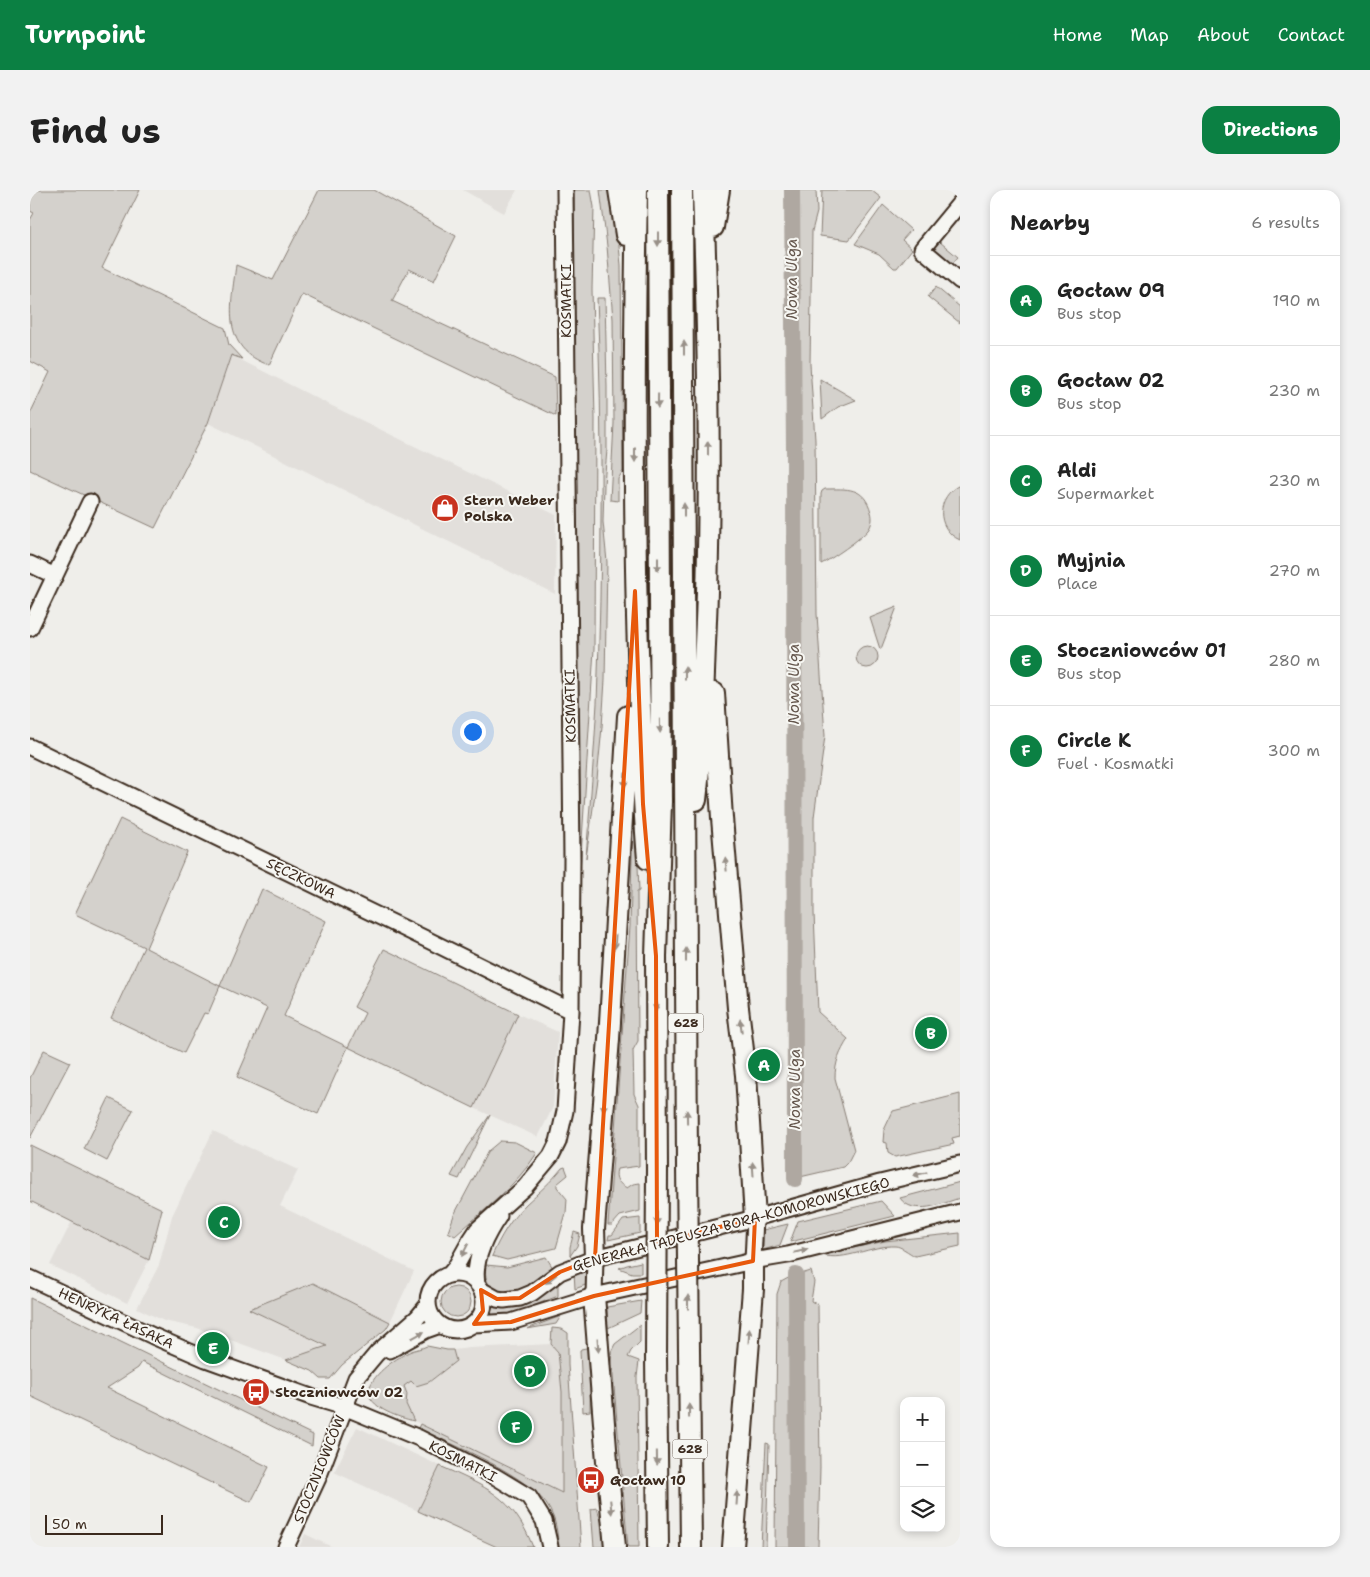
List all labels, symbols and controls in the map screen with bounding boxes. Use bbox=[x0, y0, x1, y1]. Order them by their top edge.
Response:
text: Turnpoint bbox=[25, 19, 146, 51]
text: Home bbox=[1053, 23, 1102, 47]
text: Map bbox=[1130, 23, 1169, 47]
text: About bbox=[1197, 23, 1250, 47]
text: Contact bbox=[1278, 23, 1345, 47]
button: Directions bbox=[1202, 106, 1340, 154]
text: Find us bbox=[30, 107, 161, 154]
text: Nearby bbox=[1010, 209, 1090, 237]
text: 6 results bbox=[1251, 212, 1320, 233]
one-way arrow bbox=[654, 231, 662, 247]
water label: Nowa Ulga bbox=[782, 239, 802, 319]
street label: KOSMATKI bbox=[557, 264, 575, 338]
text: Gocław 09 bbox=[1057, 278, 1165, 303]
text: A bbox=[1020, 290, 1032, 311]
text: 190 m bbox=[1273, 290, 1320, 311]
text: Bus stop bbox=[1057, 303, 1122, 324]
one-way arrow bbox=[680, 340, 688, 356]
text: Gocław 02 bbox=[1057, 368, 1164, 393]
text: B bbox=[1021, 380, 1031, 401]
text: 230 m bbox=[1268, 380, 1320, 401]
one-way arrow bbox=[654, 393, 662, 409]
text: Bus stop bbox=[1057, 393, 1122, 414]
one-way arrow bbox=[704, 439, 712, 455]
one-way arrow bbox=[631, 448, 639, 464]
text: Aldi bbox=[1057, 458, 1097, 483]
text: C bbox=[1021, 470, 1031, 491]
text: 230 m bbox=[1268, 470, 1320, 491]
text: Supermarket bbox=[1057, 483, 1154, 504]
place label: Stern Weber Polska bbox=[464, 491, 555, 525]
shop icon: Stern Weber Polska bbox=[430, 493, 460, 523]
one-way arrow bbox=[680, 502, 688, 518]
text: Myjnia bbox=[1057, 548, 1125, 573]
one-way arrow bbox=[654, 556, 662, 572]
text: D bbox=[1020, 560, 1032, 581]
text: 270 m bbox=[1269, 560, 1320, 581]
text: Place bbox=[1057, 573, 1098, 594]
text: Stoczniowców 01 bbox=[1057, 638, 1226, 663]
water label: Nowa Ulga bbox=[784, 644, 804, 724]
text: E bbox=[1021, 650, 1031, 671]
text: 280 m bbox=[1268, 650, 1320, 671]
text: Bus stop bbox=[1057, 663, 1122, 684]
one-way arrow bbox=[681, 665, 689, 681]
street label: KOSMATKI bbox=[560, 669, 580, 743]
one-way arrow bbox=[656, 718, 664, 734]
your location bbox=[460, 719, 486, 745]
text: Circle K bbox=[1057, 728, 1131, 753]
text: F bbox=[1021, 740, 1031, 761]
text: 300 m bbox=[1268, 740, 1320, 761]
text: Fuel · Kosmatki bbox=[1057, 753, 1174, 774]
one-way arrow bbox=[620, 772, 628, 788]
street label: SĘCZKOWA bbox=[264, 854, 338, 902]
one-way arrow bbox=[721, 856, 729, 872]
one-way arrow bbox=[610, 934, 618, 950]
one-way arrow bbox=[682, 946, 690, 962]
one-way arrow bbox=[652, 997, 660, 1013]
road number: 628 bbox=[668, 1014, 704, 1032]
pin: B bbox=[915, 1014, 947, 1052]
one-way arrow bbox=[737, 1018, 745, 1034]
pin: A bbox=[748, 1046, 780, 1084]
water label: Nowa Ulga bbox=[785, 1049, 805, 1129]
one-way arrow bbox=[599, 1096, 607, 1112]
one-way arrow bbox=[683, 1109, 691, 1125]
one-way arrow bbox=[749, 1161, 757, 1177]
one-way arrow bbox=[912, 1170, 927, 1178]
street label: GENERAŁA TADEUSZA BORA-KOMOROWSKIEGO bbox=[570, 1173, 892, 1275]
pin: C bbox=[208, 1203, 240, 1241]
one-way arrow bbox=[653, 1211, 661, 1227]
one-way arrow bbox=[461, 1243, 469, 1257]
one-way arrow bbox=[794, 1247, 809, 1255]
one-way arrow bbox=[545, 1273, 558, 1284]
street label: HENRYKA ŁASAKA bbox=[56, 1283, 176, 1353]
one-way arrow bbox=[684, 1294, 692, 1310]
one-way arrow bbox=[745, 1328, 753, 1344]
pin: E bbox=[197, 1329, 229, 1367]
one-way arrow bbox=[411, 1331, 425, 1339]
one-way arrow bbox=[595, 1337, 603, 1353]
pin: D bbox=[514, 1352, 546, 1390]
bus stop icon: Stoczniowców 02 bbox=[241, 1377, 271, 1407]
place label: Stoczniowców 02 bbox=[275, 1383, 403, 1401]
map controls bbox=[900, 1397, 945, 1532]
button: + bbox=[900, 1397, 945, 1442]
one-way arrow bbox=[685, 1403, 693, 1419]
pin: F bbox=[500, 1408, 532, 1446]
street label: STOCZNIOWCÓW bbox=[289, 1412, 349, 1526]
street label: KOSMATKI bbox=[426, 1436, 500, 1486]
road number: 628 bbox=[672, 1440, 708, 1458]
button: − bbox=[900, 1442, 945, 1487]
one-way arrow bbox=[654, 1450, 662, 1466]
bus stop icon: Gocław 10 bbox=[576, 1465, 606, 1495]
place label: Gocław 10 bbox=[610, 1471, 686, 1489]
button: layers bbox=[900, 1487, 945, 1532]
one-way arrow bbox=[733, 1490, 741, 1506]
one-way arrow bbox=[607, 1499, 615, 1515]
scale bar bbox=[45, 1512, 162, 1535]
text: 50 m bbox=[52, 1515, 87, 1533]

